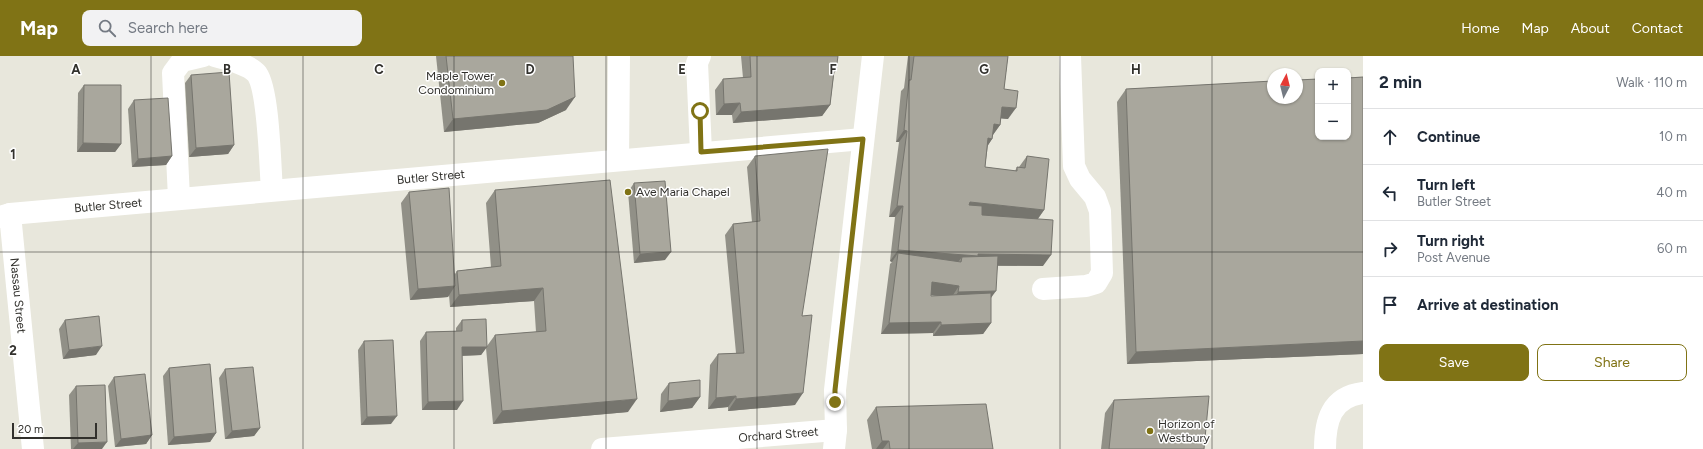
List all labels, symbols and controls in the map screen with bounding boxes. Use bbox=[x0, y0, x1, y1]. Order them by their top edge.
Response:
search box bbox=[82, 10, 362, 46]
text: Map bbox=[20, 17, 58, 40]
icon: search bbox=[96, 17, 118, 39]
text: Search here bbox=[128, 19, 208, 37]
text: Home bbox=[1461, 20, 1500, 37]
text: Map bbox=[1522, 20, 1549, 37]
text: About bbox=[1571, 20, 1610, 37]
text: Contact bbox=[1632, 20, 1683, 37]
text: A bbox=[71, 62, 81, 77]
text: B bbox=[223, 62, 231, 77]
text: C bbox=[374, 62, 384, 77]
text: D bbox=[525, 62, 535, 77]
text: E bbox=[678, 62, 686, 77]
text: F bbox=[829, 62, 837, 77]
text: G bbox=[979, 62, 989, 77]
text: H bbox=[1131, 62, 1141, 77]
north arrow bbox=[1267, 68, 1303, 104]
map controls bbox=[1315, 68, 1351, 140]
button: + bbox=[1315, 68, 1351, 104]
place label: Maple Tower Condominium bbox=[418, 69, 494, 97]
text: 2 min bbox=[1379, 72, 1422, 92]
text: Walk · 110 m bbox=[1616, 75, 1687, 90]
marker: Maple Tower Condominium bbox=[497, 78, 507, 88]
route start bbox=[691, 102, 709, 120]
button: − bbox=[1315, 104, 1351, 140]
icon: ahead bbox=[1379, 126, 1401, 148]
text: Continue bbox=[1417, 128, 1480, 146]
text: 10 m bbox=[1659, 129, 1687, 144]
text: 1 bbox=[10, 147, 16, 162]
street label: Butler Street bbox=[396, 167, 466, 187]
text: Turn left bbox=[1417, 176, 1475, 194]
icon: left bbox=[1379, 182, 1401, 204]
place label: Ave Maria Chapel bbox=[636, 185, 730, 199]
text: 40 m bbox=[1656, 185, 1687, 200]
marker: Ave Maria Chapel bbox=[623, 187, 633, 197]
text: Butler Street bbox=[1417, 194, 1491, 209]
street label: Butler Street bbox=[73, 195, 143, 215]
text: Turn right bbox=[1417, 232, 1485, 250]
icon: right bbox=[1379, 238, 1401, 260]
text: 60 m bbox=[1657, 241, 1687, 256]
text: Post Avenue bbox=[1417, 250, 1490, 265]
street label: Nassau Street bbox=[7, 257, 29, 335]
icon: arrive bbox=[1379, 294, 1401, 316]
text: Arrive at destination bbox=[1417, 296, 1558, 314]
text: 2 bbox=[9, 343, 17, 358]
button: Save bbox=[1379, 344, 1529, 381]
button: Share bbox=[1537, 344, 1687, 381]
route end bbox=[826, 393, 844, 411]
place label: Horizon of Westbury bbox=[1158, 417, 1215, 445]
scale bar bbox=[12, 421, 97, 440]
text: 20 m bbox=[18, 423, 43, 436]
street label: Orchard Street bbox=[738, 424, 820, 445]
marker: Horizon of Westbury bbox=[1145, 426, 1155, 436]

